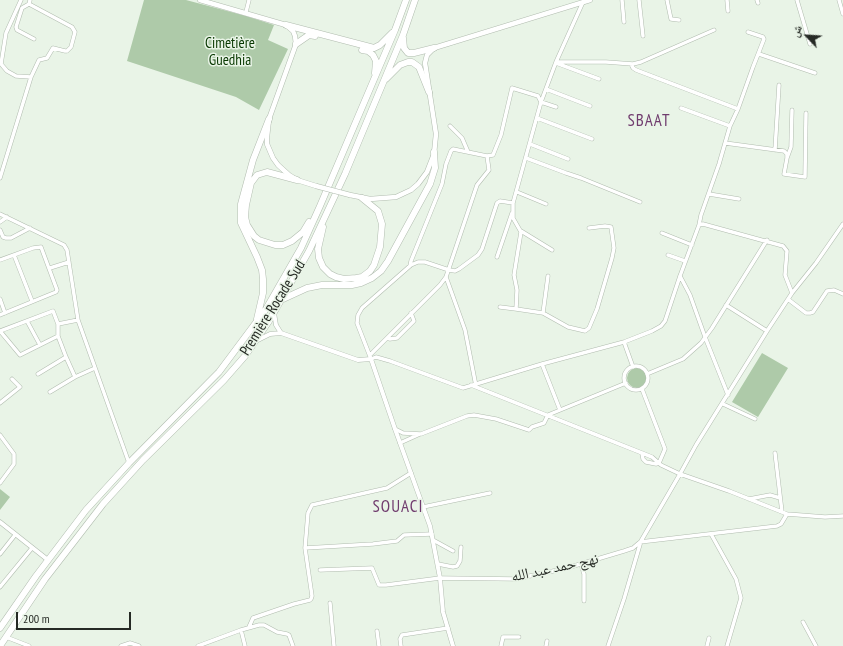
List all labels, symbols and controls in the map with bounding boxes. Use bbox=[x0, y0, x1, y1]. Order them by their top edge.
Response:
north arrow bbox=[787, 16, 827, 56]
text: ش bbox=[787, 23, 805, 39]
park label: Cimetière Guedhia bbox=[205, 35, 255, 70]
district label: SBAAT bbox=[627, 111, 671, 131]
street label: Première Rocade Sud bbox=[236, 257, 310, 359]
district label: SOUACI bbox=[373, 497, 423, 517]
street label: نهج حمد عبد الله bbox=[510, 550, 600, 586]
scale bar bbox=[18, 604, 133, 630]
text: 200 m bbox=[23, 611, 50, 626]

